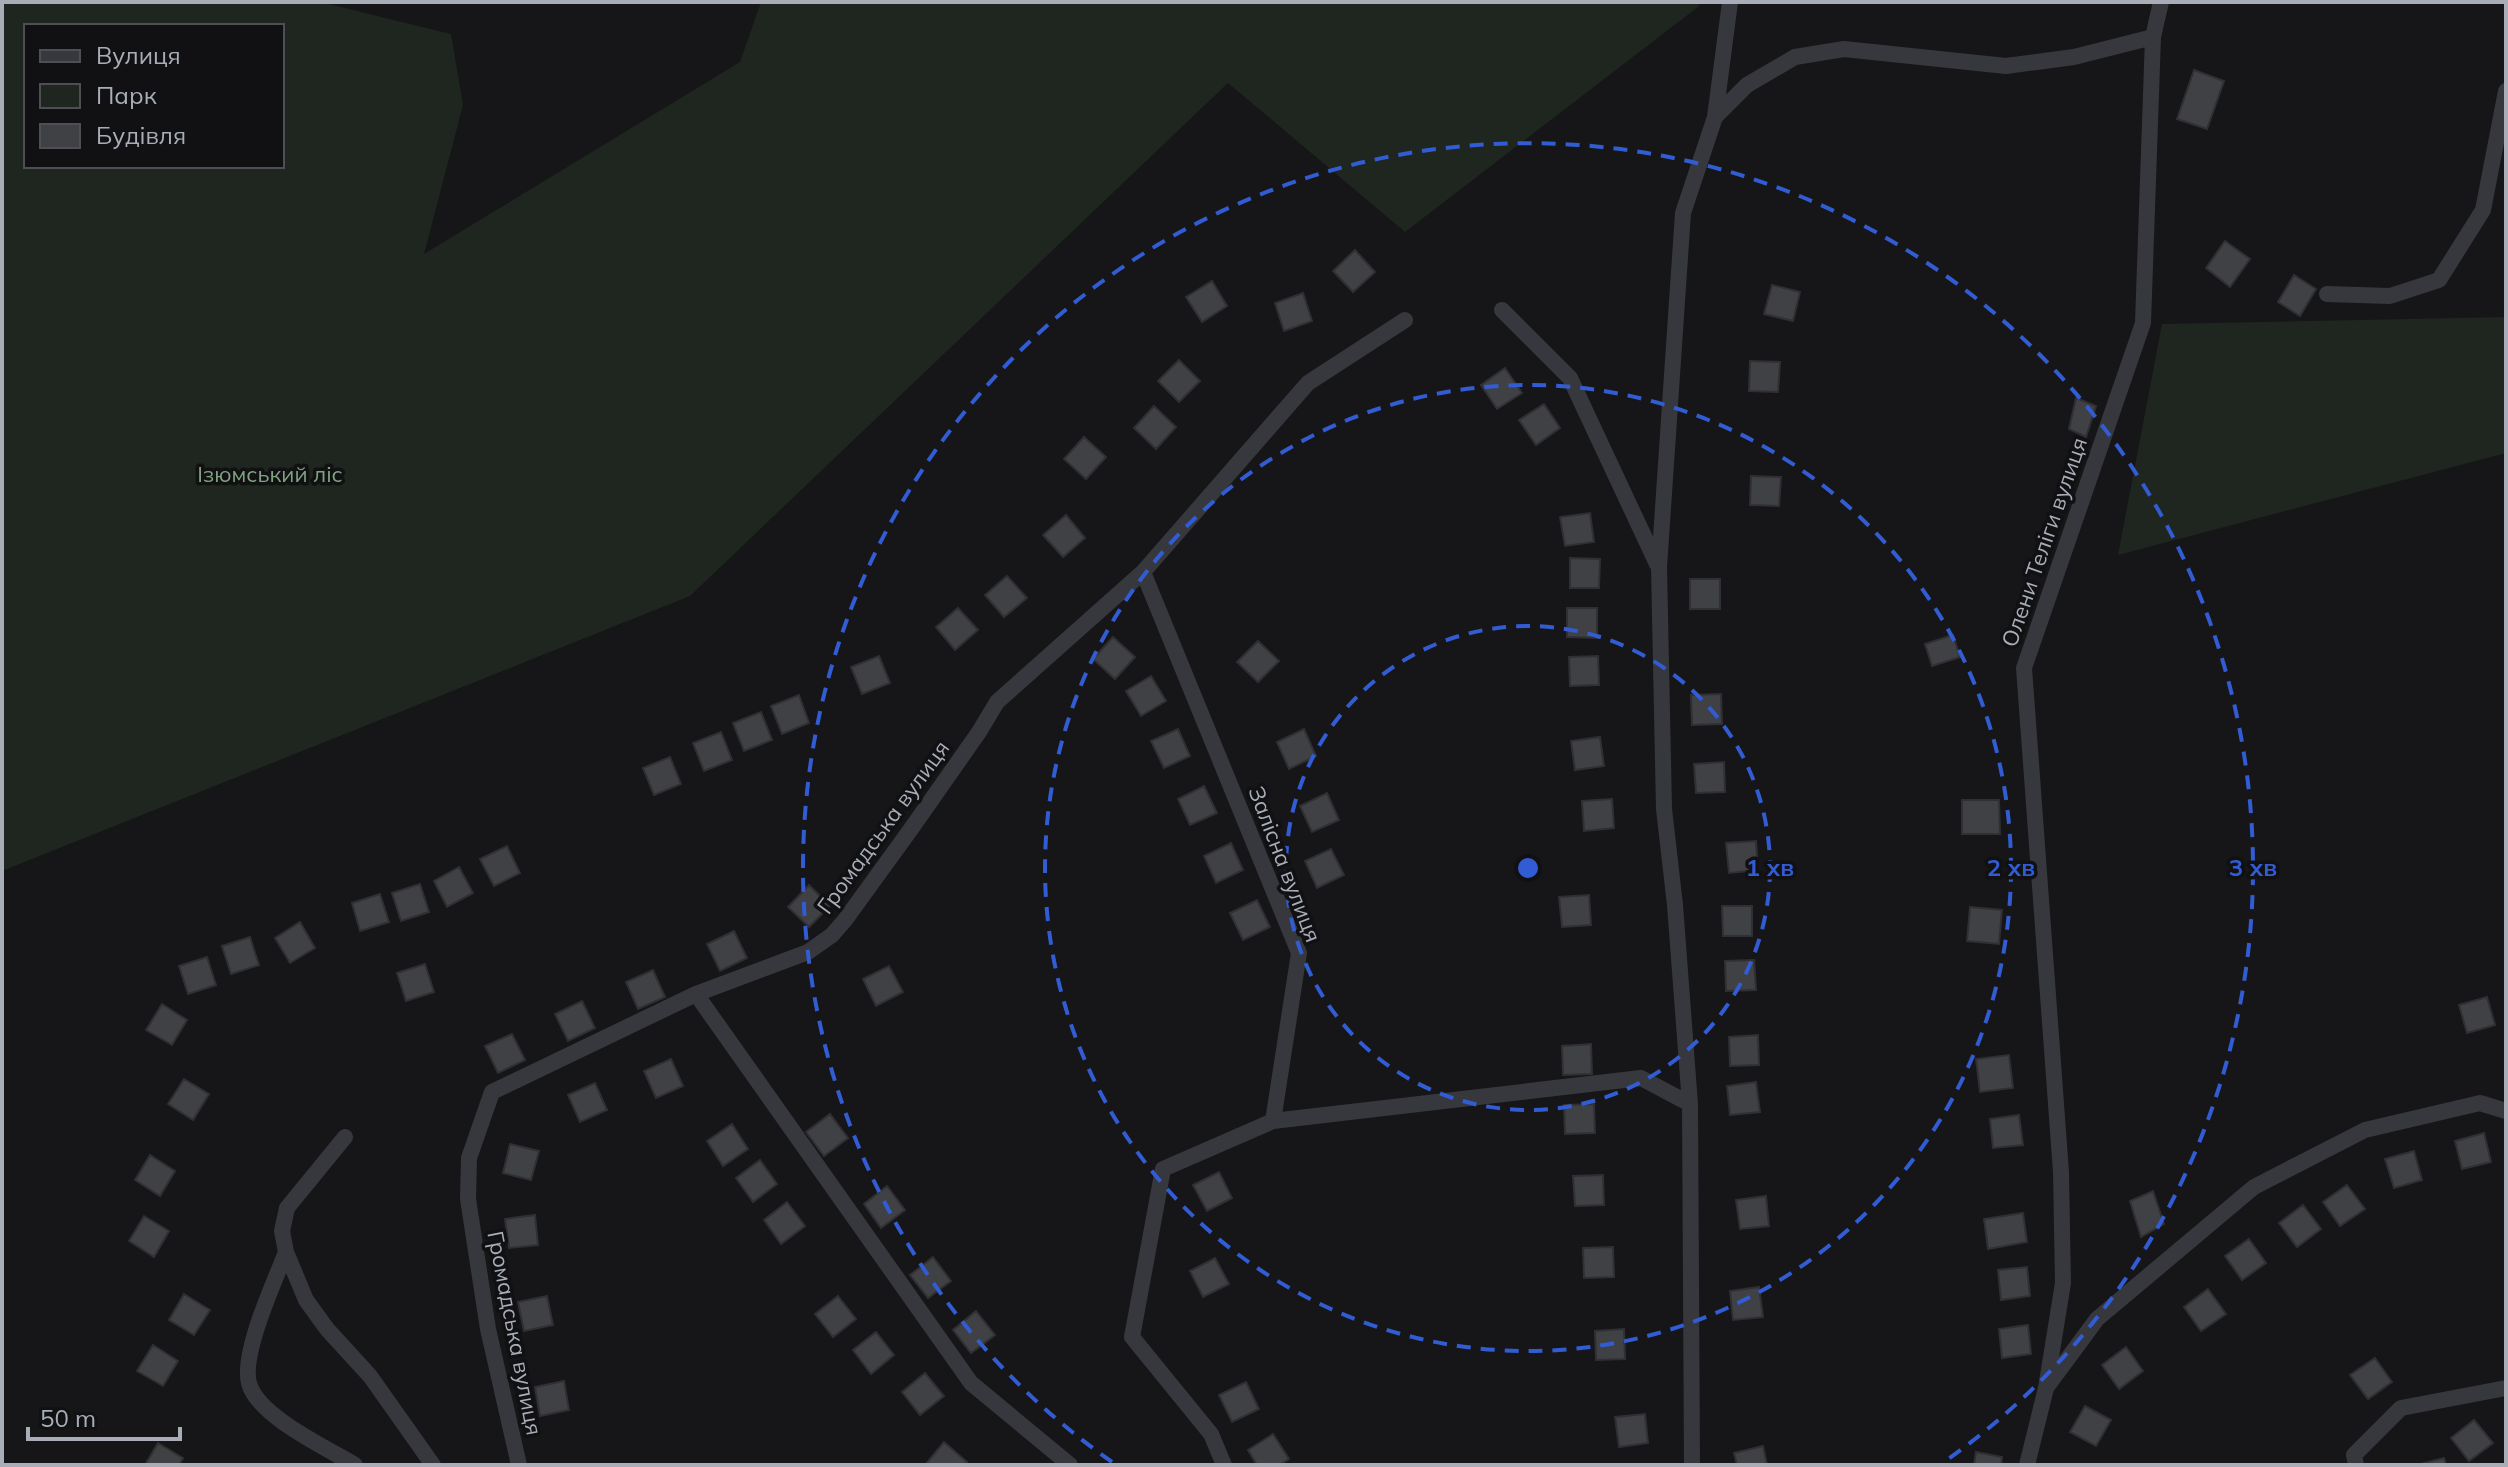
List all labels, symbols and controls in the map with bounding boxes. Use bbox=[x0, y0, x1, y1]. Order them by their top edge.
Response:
legend bbox=[24, 24, 284, 168]
text: Вулиця bbox=[96, 40, 181, 70]
text: Парк bbox=[96, 80, 157, 110]
text: Будівля bbox=[96, 120, 186, 150]
street label: Олени Теліги вулиця bbox=[1995, 434, 2093, 650]
park label: Ізюмський ліс bbox=[197, 460, 343, 488]
street label: Громадська вулиця bbox=[811, 735, 955, 919]
street label: Залісна вулиця bbox=[1242, 782, 1328, 946]
text: 1 хв bbox=[1746, 852, 1794, 882]
text: 2 хв bbox=[1987, 852, 2035, 882]
text: 3 хв bbox=[2229, 852, 2277, 882]
centre of rings bbox=[1514, 854, 1542, 882]
street label: Громадська вулиця bbox=[481, 1228, 549, 1438]
scale bar bbox=[28, 1391, 180, 1441]
text: 50 m bbox=[40, 1403, 96, 1433]

